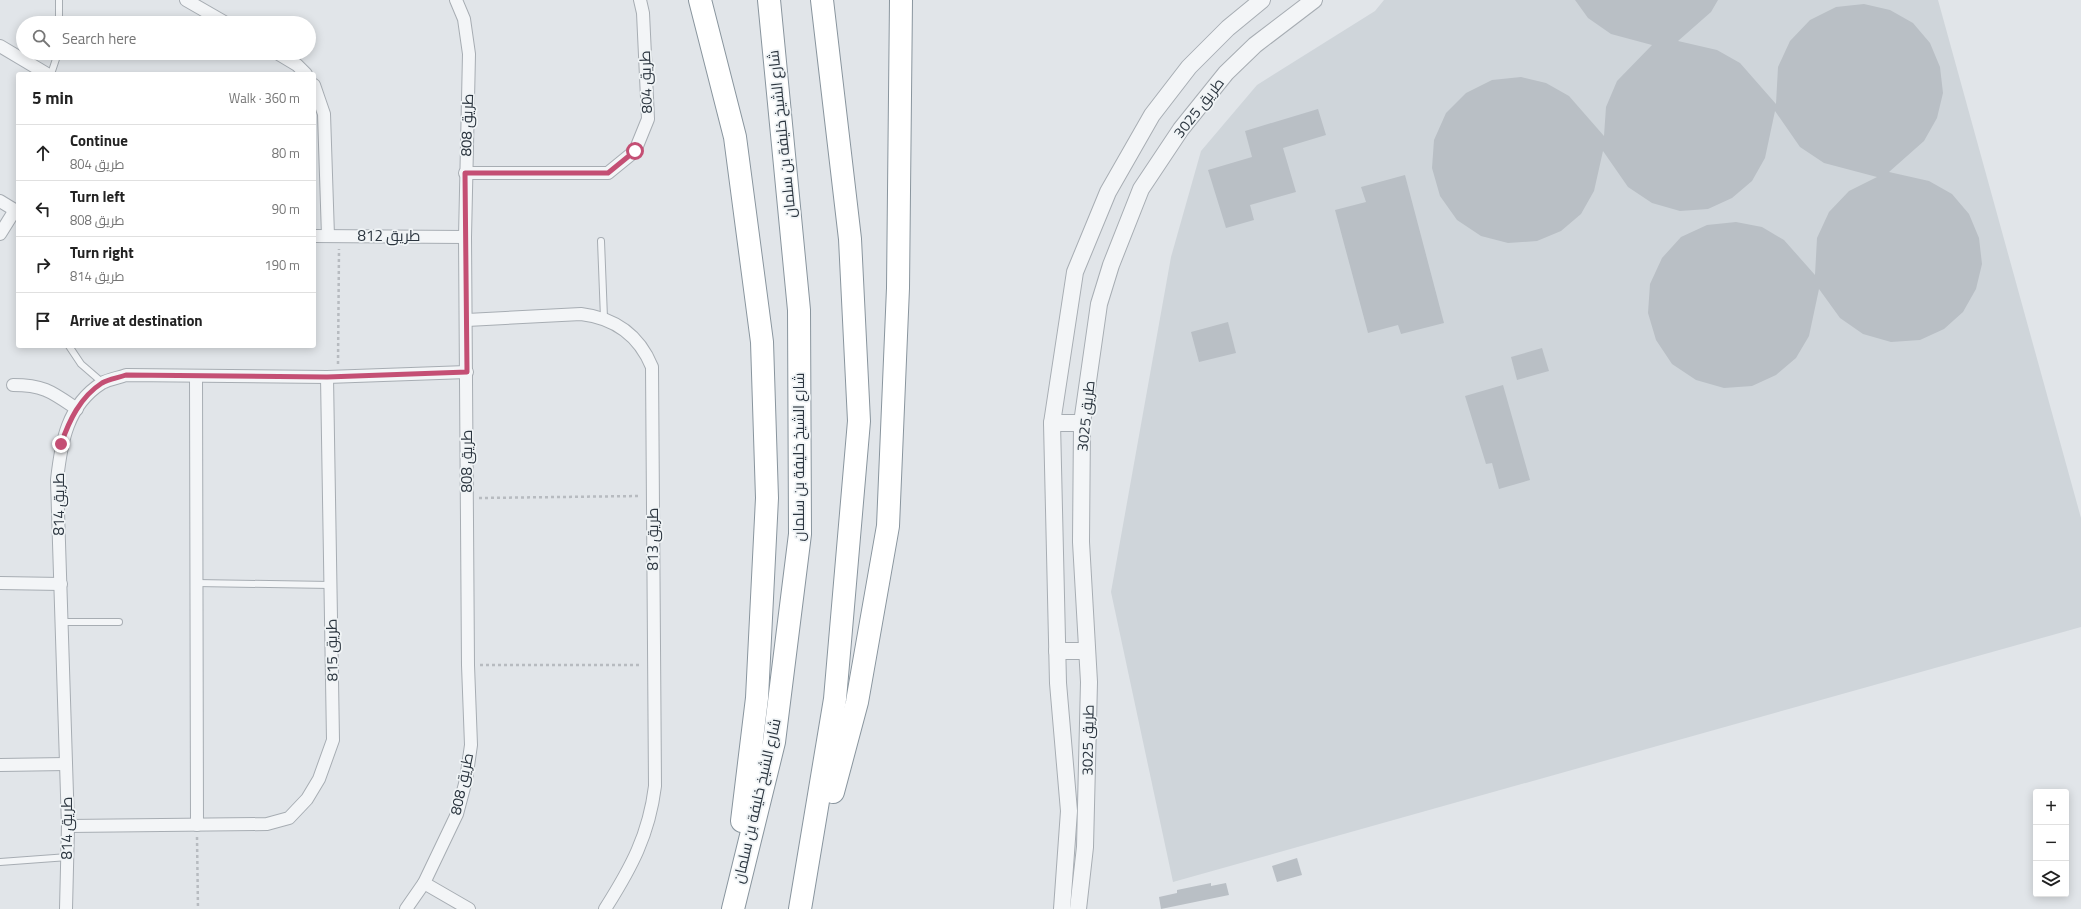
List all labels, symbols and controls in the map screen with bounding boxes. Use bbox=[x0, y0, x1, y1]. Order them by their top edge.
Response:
search box bbox=[16, 16, 316, 60]
icon: search bbox=[30, 27, 52, 49]
text: Search here bbox=[62, 27, 136, 50]
street label: شارع الشيخ خليفة بن سلمان bbox=[761, 49, 802, 219]
street label: طريق 804 bbox=[633, 50, 658, 114]
street label: طريق 3025 bbox=[1168, 73, 1230, 143]
text: 5 min bbox=[32, 85, 73, 111]
text: Walk · 360 m bbox=[229, 88, 300, 108]
street label: طريق 808 bbox=[454, 93, 479, 157]
text: Continue bbox=[70, 129, 128, 152]
icon: ahead bbox=[32, 142, 54, 164]
route start bbox=[626, 142, 644, 160]
text: 80 m bbox=[272, 143, 300, 163]
text: طريق 804 bbox=[70, 154, 124, 174]
text: Turn left bbox=[70, 185, 125, 208]
icon: left bbox=[32, 198, 54, 220]
text: 90 m bbox=[272, 199, 300, 219]
text: طريق 808 bbox=[70, 210, 124, 230]
street label: طريق 812 bbox=[358, 224, 420, 247]
text: Turn right bbox=[70, 241, 134, 264]
icon: right bbox=[32, 254, 54, 276]
text: 190 m bbox=[264, 255, 300, 275]
text: طريق 814 bbox=[70, 266, 124, 286]
text: Arrive at destination bbox=[70, 309, 203, 332]
icon: arrive bbox=[32, 310, 54, 332]
street label: شارع الشيخ خليفة بن سلمان bbox=[787, 373, 810, 541]
street label: طريق 3025 bbox=[1070, 379, 1101, 453]
street label: طريق 808 bbox=[455, 430, 478, 492]
route end bbox=[52, 435, 70, 453]
street label: طريق 814 bbox=[47, 473, 70, 535]
street label: طريق 813 bbox=[641, 508, 664, 570]
street label: طريق 815 bbox=[319, 618, 344, 682]
street label: طريق 3025 bbox=[1075, 704, 1100, 776]
street label: شارع الشيخ خليفة بن سلمان bbox=[726, 716, 787, 886]
street label: طريق 808 bbox=[444, 751, 479, 817]
map controls bbox=[2033, 789, 2069, 897]
button: + bbox=[2033, 789, 2069, 825]
street label: طريق 814 bbox=[55, 797, 78, 859]
button: − bbox=[2033, 825, 2069, 861]
button: layers bbox=[2033, 861, 2069, 897]

